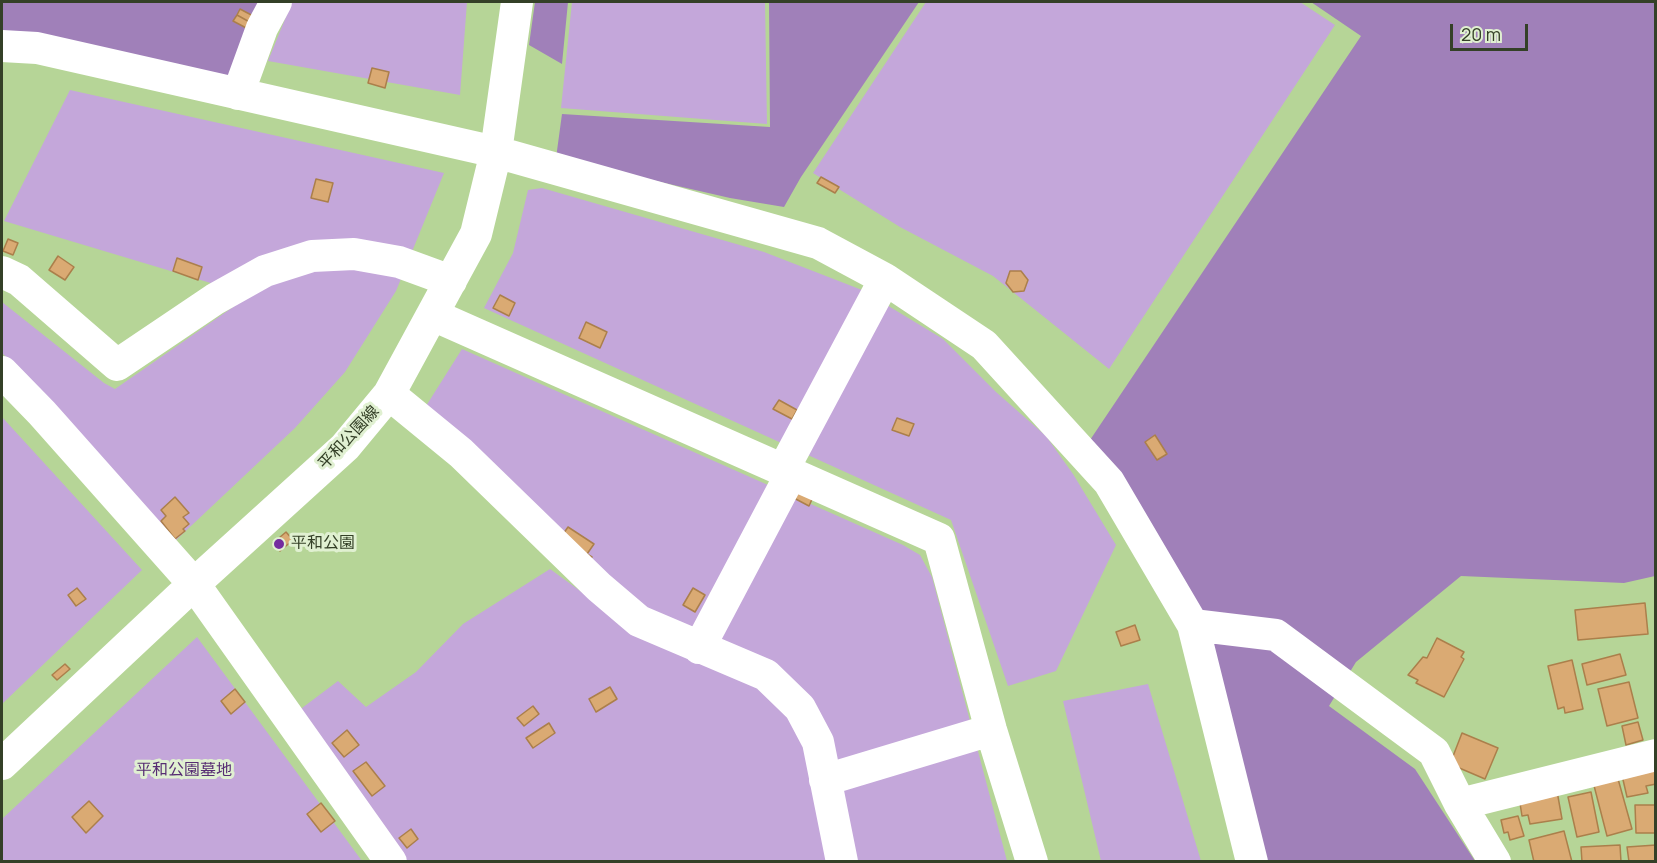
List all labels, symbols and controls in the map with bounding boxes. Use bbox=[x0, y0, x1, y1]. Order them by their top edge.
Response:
scale bar bbox=[1453, 12, 1531, 50]
text: 20 m bbox=[1461, 22, 1501, 46]
street label: 平和公園線 bbox=[315, 402, 383, 474]
place label: 平和公園 bbox=[291, 534, 355, 554]
marker: 平和公園 bbox=[272, 537, 286, 551]
park label: 平和公園墓地 bbox=[136, 761, 232, 781]

